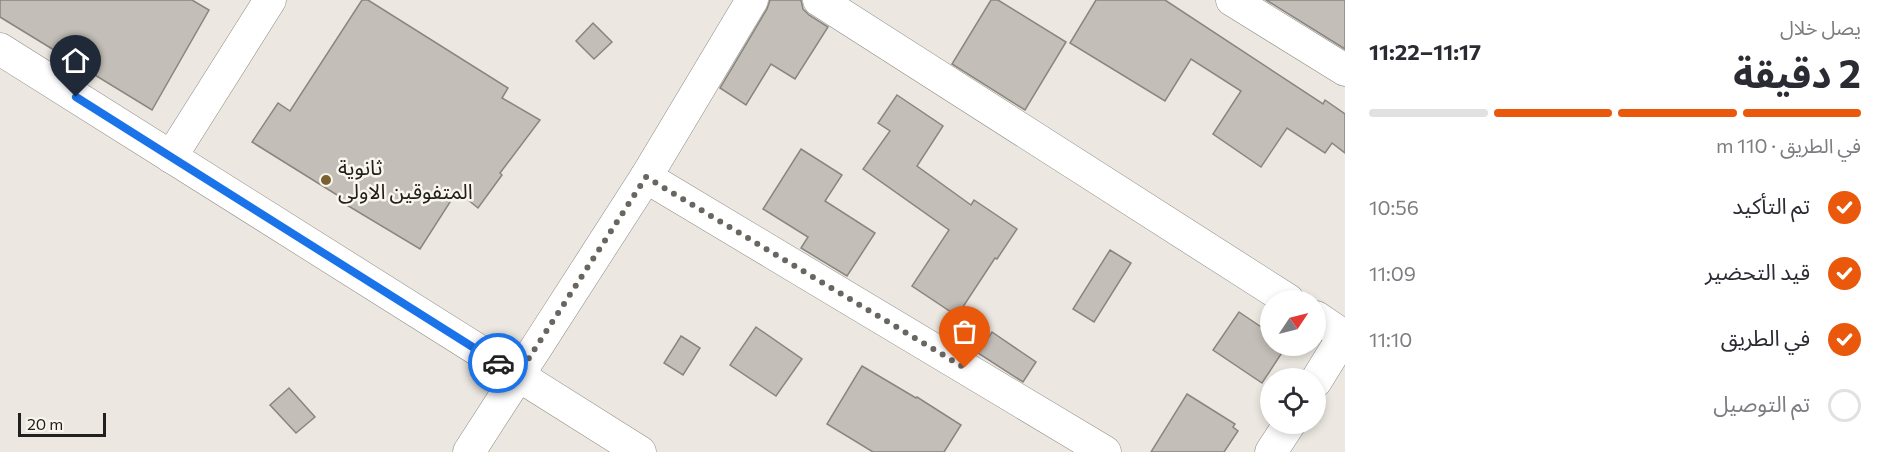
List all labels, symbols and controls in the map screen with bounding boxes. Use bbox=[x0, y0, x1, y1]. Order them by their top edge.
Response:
text: يصل خلال bbox=[1780, 15, 1861, 39]
pin bbox=[50, 35, 101, 97]
text: 11:17–11:22 bbox=[1369, 38, 1481, 65]
icon: home bbox=[59, 44, 92, 77]
text: 2 دقيقة bbox=[1733, 48, 1861, 96]
text: في الطريق · 110 m bbox=[1716, 133, 1861, 157]
place label: ثانوية المتفوقين الاولى bbox=[338, 154, 473, 204]
marker: ثانوية المتفوقين الاولى bbox=[319, 173, 333, 187]
icon: check bbox=[1828, 191, 1861, 224]
text: تم التأكيد bbox=[1732, 192, 1810, 219]
text: 10:56 bbox=[1369, 195, 1419, 219]
icon: check bbox=[1828, 257, 1861, 290]
text: قيد التحضير bbox=[1705, 258, 1810, 285]
text: 11:09 bbox=[1369, 261, 1416, 285]
north arrow bbox=[1260, 290, 1326, 356]
map controls bbox=[1260, 290, 1326, 434]
pin bbox=[939, 306, 990, 368]
icon: bag bbox=[948, 315, 981, 348]
icon: check bbox=[1828, 323, 1861, 356]
text: في الطريق bbox=[1721, 324, 1810, 351]
text: 11:10 bbox=[1369, 327, 1412, 351]
courier bbox=[468, 333, 528, 393]
icon: car bbox=[482, 347, 515, 380]
button: locate bbox=[1260, 368, 1326, 434]
text: تم التوصيل bbox=[1713, 390, 1810, 417]
scale bar bbox=[18, 410, 106, 438]
text: 20 m bbox=[27, 414, 63, 433]

